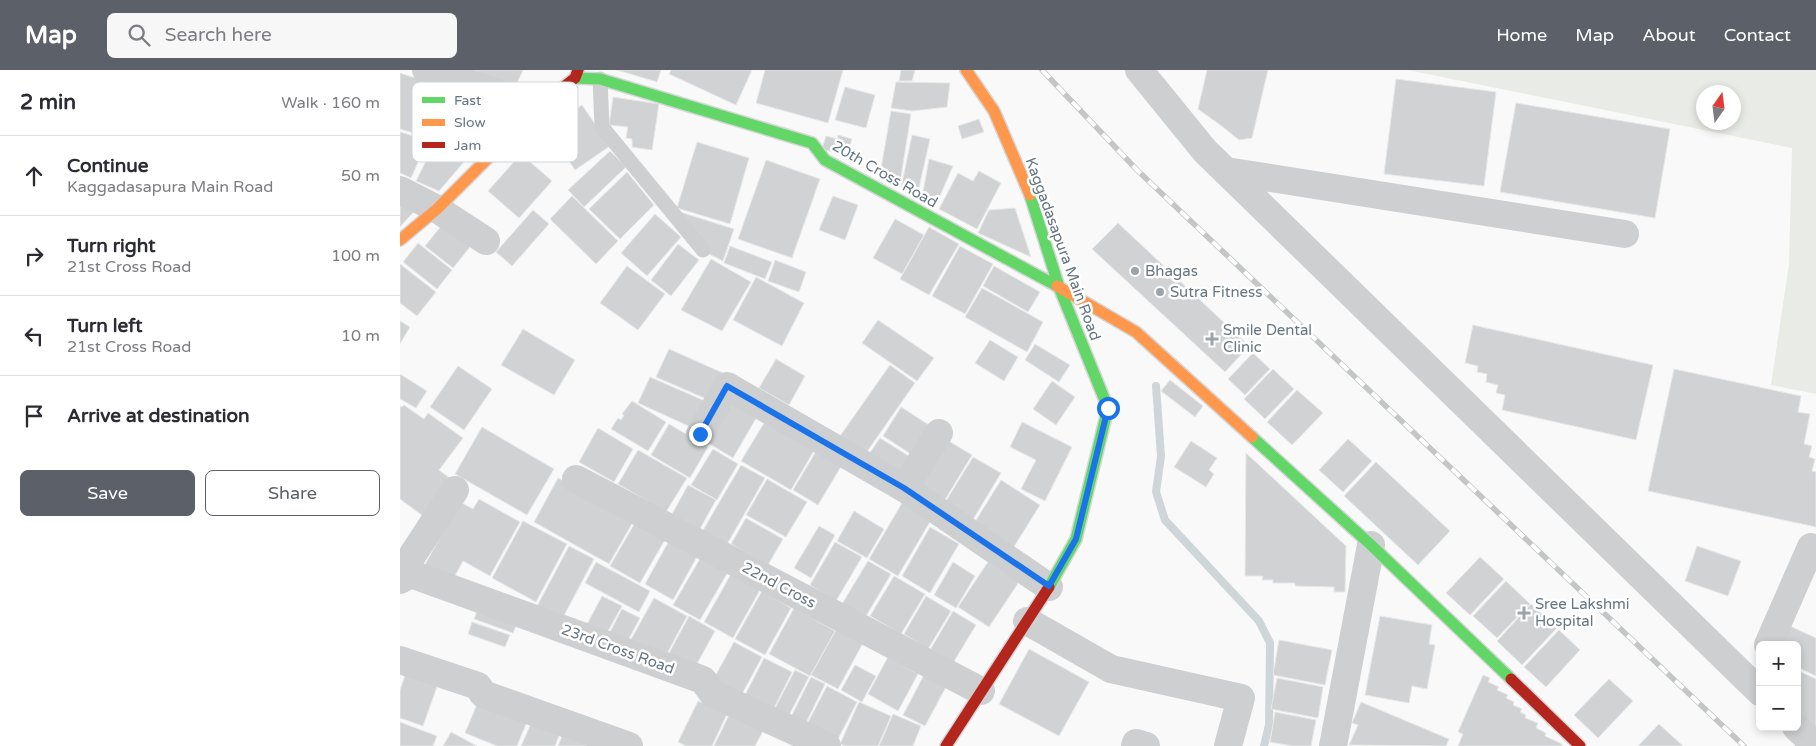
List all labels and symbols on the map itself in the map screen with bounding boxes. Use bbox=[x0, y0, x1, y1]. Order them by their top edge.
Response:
legend bbox=[412, 82, 578, 162]
north arrow bbox=[1696, 85, 1741, 130]
text: Fast bbox=[454, 92, 482, 109]
text: Slow bbox=[454, 114, 486, 131]
text: Jam bbox=[454, 137, 481, 154]
street label: 20th Cross Road bbox=[829, 137, 941, 211]
street label: Kaggadasapura Main Road bbox=[1021, 155, 1105, 343]
place label: Bhagas bbox=[1145, 262, 1198, 280]
marker: Bhagas bbox=[1129, 265, 1141, 277]
place label: Sutra Fitness bbox=[1170, 283, 1263, 301]
marker: Sutra Fitness bbox=[1154, 286, 1166, 298]
place label: Smile Dental Clinic bbox=[1223, 321, 1312, 356]
marker: Smile Dental Clinic bbox=[1205, 332, 1219, 346]
route start bbox=[1097, 397, 1120, 420]
route end bbox=[689, 423, 712, 446]
street label: 22nd Cross bbox=[739, 558, 819, 612]
place label: Sree Lakshmi Hospital bbox=[1535, 595, 1630, 630]
marker: Sree Lakshmi Hospital bbox=[1517, 606, 1531, 620]
street label: 23rd Cross Road bbox=[559, 620, 677, 678]

